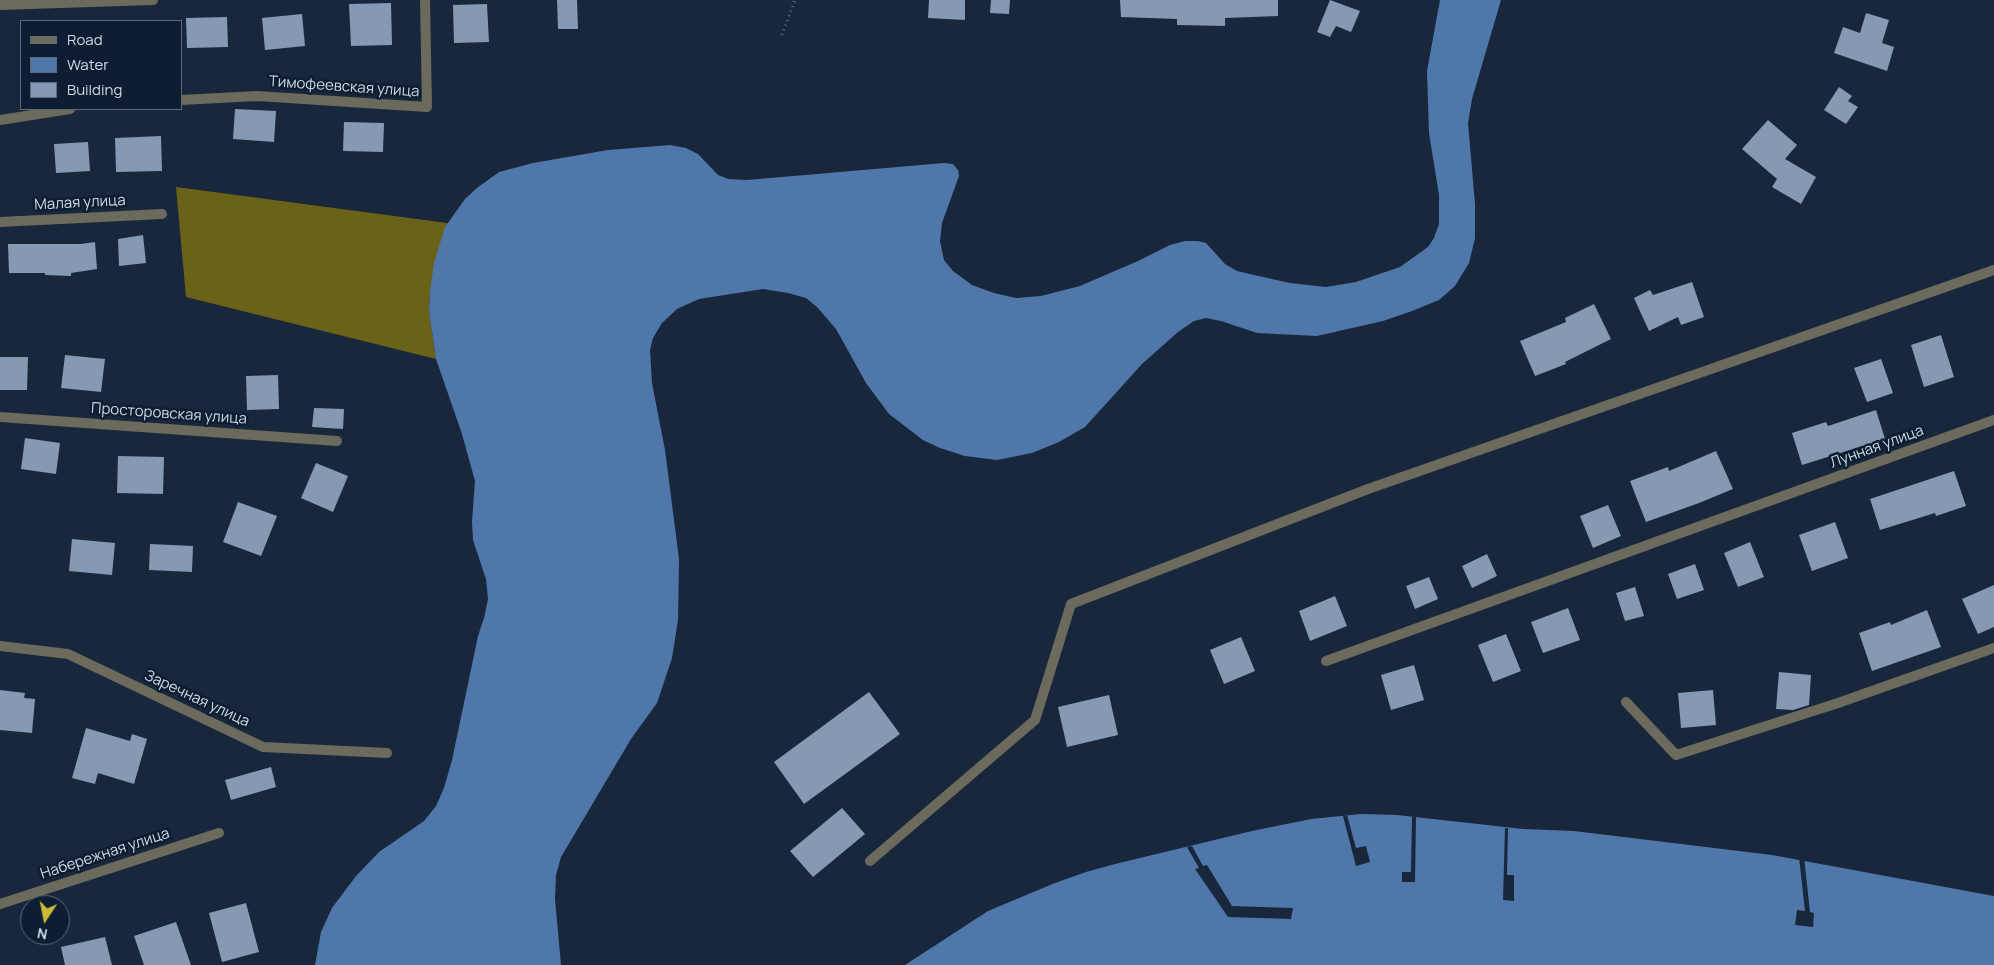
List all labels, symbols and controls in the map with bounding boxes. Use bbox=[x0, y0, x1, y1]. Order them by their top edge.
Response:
legend bbox=[20, 20, 182, 110]
text: Road bbox=[67, 29, 103, 50]
text: Water bbox=[67, 54, 109, 75]
street label: Тимофеевская улица bbox=[268, 73, 420, 101]
text: Building bbox=[67, 79, 122, 100]
street label: Малая улица bbox=[34, 192, 126, 214]
street label: Просторовская улица bbox=[91, 400, 247, 428]
street label: Лунная улица bbox=[1828, 422, 1926, 472]
street label: Заречная улица bbox=[142, 667, 252, 731]
street label: Набережная улица bbox=[38, 825, 172, 883]
north arrow bbox=[20, 895, 70, 945]
text: N bbox=[35, 924, 49, 945]

